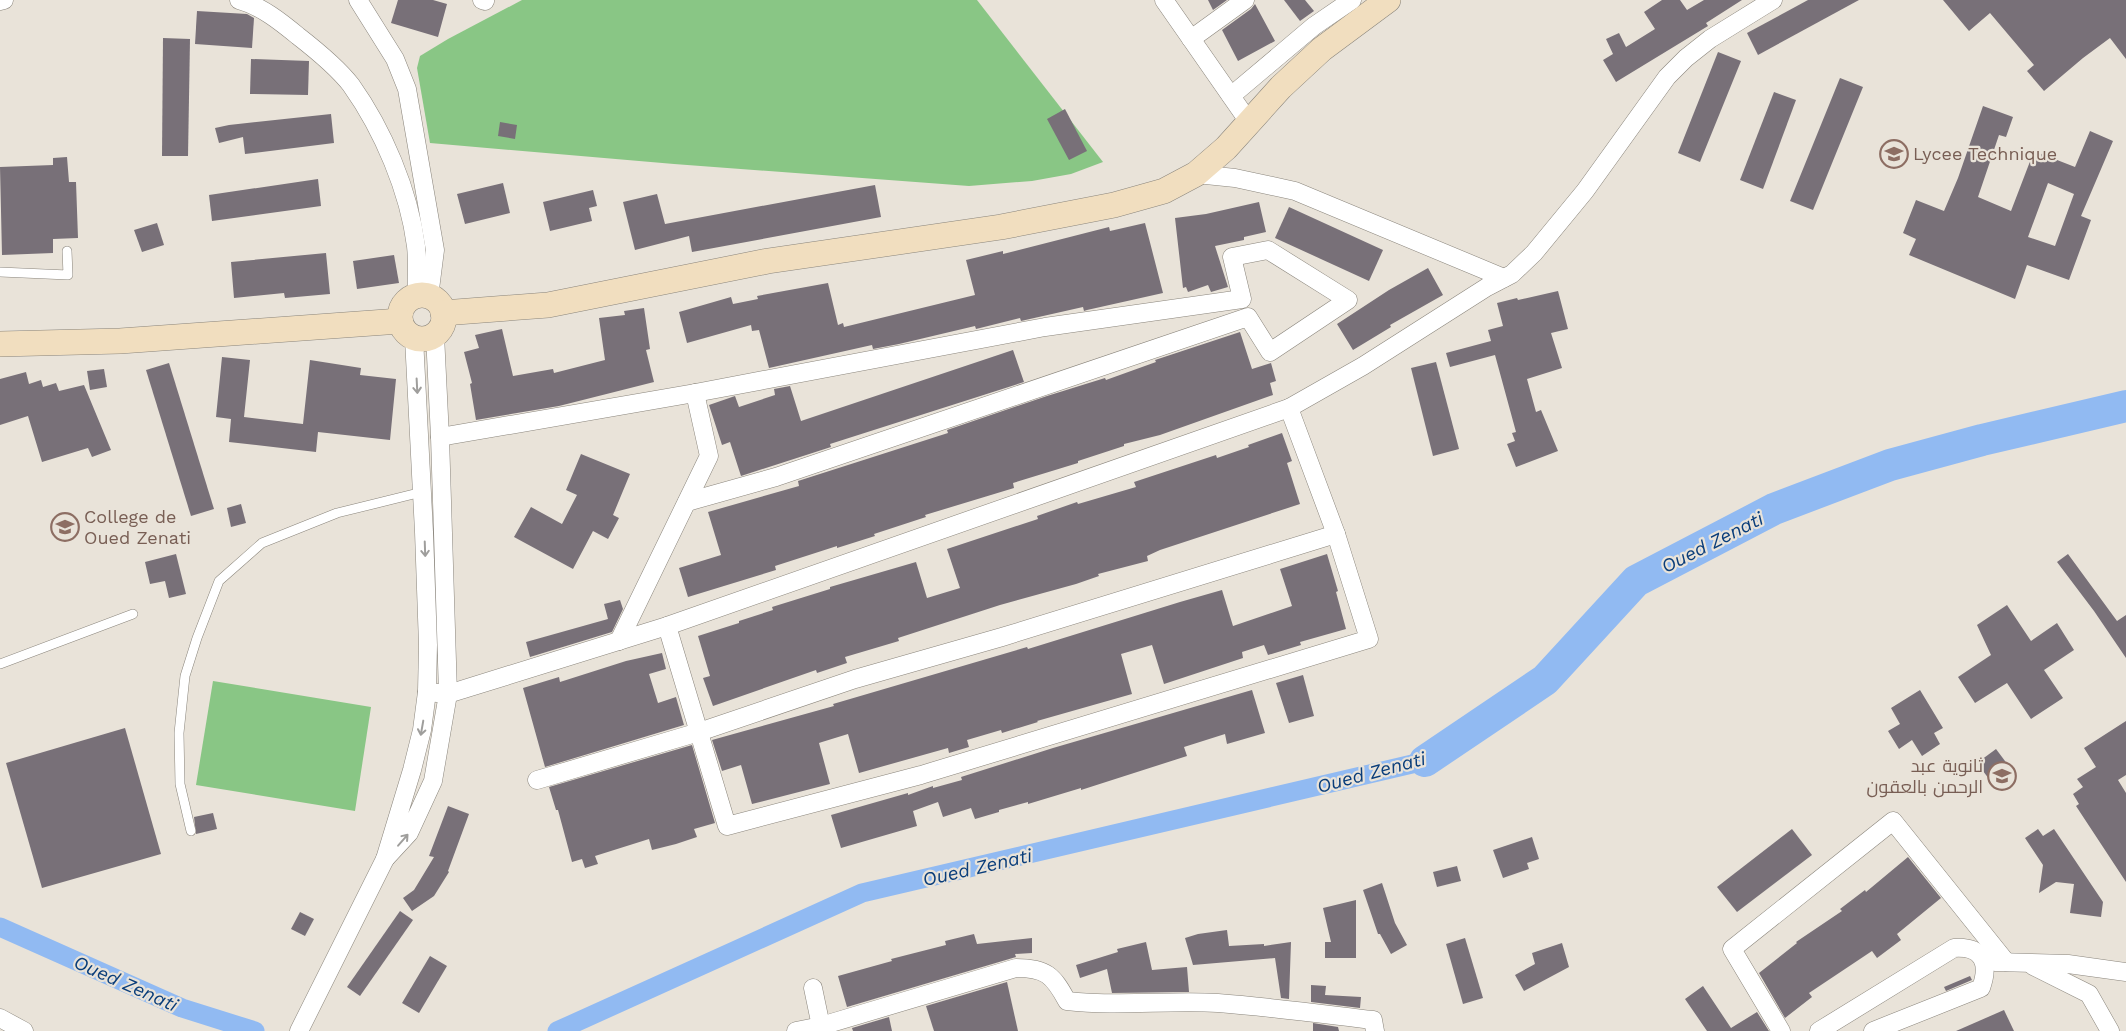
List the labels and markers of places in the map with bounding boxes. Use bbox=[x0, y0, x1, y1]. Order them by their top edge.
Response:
school or university icon: Lycee Technique bbox=[1879, 139, 1909, 169]
place label: Lycee Technique bbox=[1913, 143, 2057, 164]
place label: College de Oued Zenati bbox=[84, 506, 191, 548]
school or university icon: College de Oued Zenati bbox=[50, 512, 80, 542]
place label: ثانوية عبد الرحمن بالعقون bbox=[1867, 755, 1983, 798]
school or university icon: ثانوية عبد الرحمن بالعقون bbox=[1987, 761, 2017, 791]

